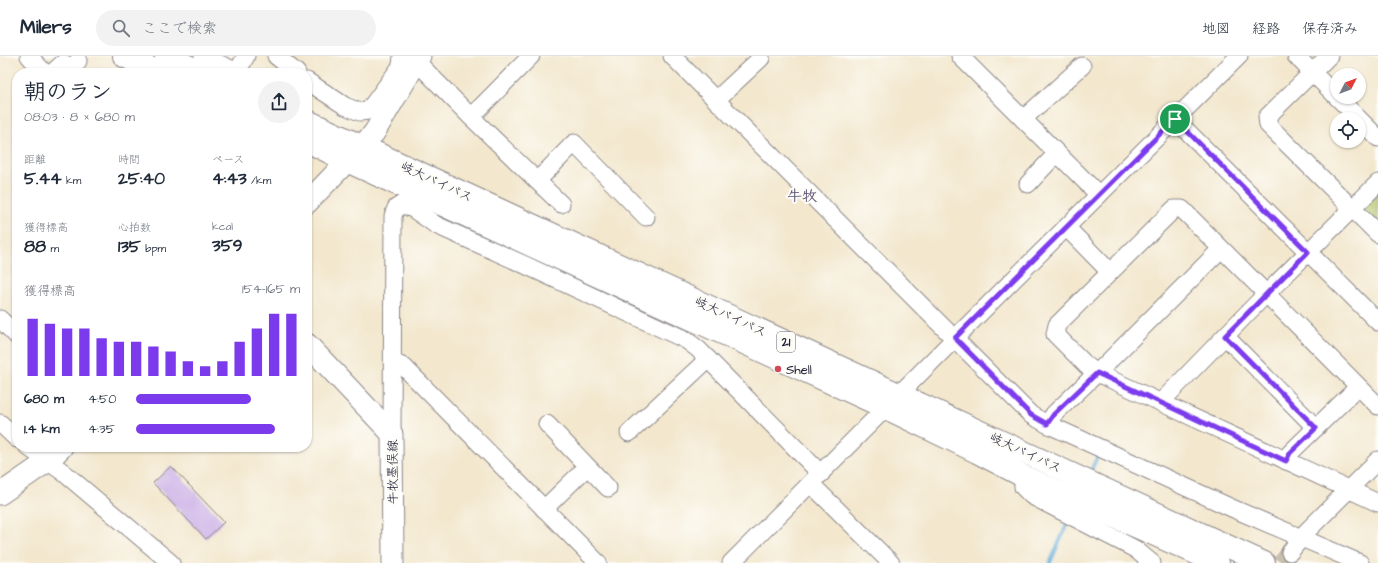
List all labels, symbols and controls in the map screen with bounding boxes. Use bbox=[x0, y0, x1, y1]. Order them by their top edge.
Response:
search box bbox=[96, 10, 376, 46]
text: Milers bbox=[20, 14, 72, 41]
icon: search bbox=[110, 17, 132, 39]
text: ここで検索 bbox=[142, 18, 217, 39]
text: 地図 bbox=[1202, 19, 1230, 39]
text: 経路 bbox=[1252, 19, 1280, 39]
text: 保存済み bbox=[1302, 19, 1358, 39]
north arrow bbox=[1330, 68, 1366, 104]
map controls bbox=[1330, 68, 1366, 148]
text: 朝のラン bbox=[24, 77, 112, 108]
button: share bbox=[258, 81, 300, 123]
pin bbox=[1158, 102, 1192, 136]
text: 08:03 · 8 × 680 m bbox=[24, 108, 135, 126]
icon: arrive bbox=[1164, 108, 1186, 130]
button: locate bbox=[1330, 112, 1366, 148]
text: 距離 bbox=[24, 152, 46, 167]
text: 時間 bbox=[118, 152, 140, 167]
text: ペース bbox=[212, 152, 244, 167]
street label: 岐大バイパス bbox=[398, 157, 476, 206]
text: 5.44 bbox=[24, 167, 62, 191]
text: 25:40 bbox=[118, 167, 165, 191]
text: 4:43 bbox=[212, 167, 247, 191]
text: km bbox=[62, 173, 81, 188]
text: /km bbox=[247, 173, 271, 188]
district label: 牛牧 bbox=[787, 186, 817, 207]
text: kcal bbox=[212, 219, 233, 234]
text: 獲得標高 bbox=[24, 220, 68, 235]
text: 心拍数 bbox=[118, 220, 151, 235]
text: 359 bbox=[212, 234, 242, 258]
text: 88 bbox=[24, 235, 46, 259]
text: 135 bbox=[118, 235, 141, 259]
text: m bbox=[46, 241, 59, 256]
text: bpm bbox=[141, 241, 166, 256]
text: 154–165 m bbox=[242, 280, 300, 298]
text: 獲得標高 bbox=[24, 282, 76, 300]
street label: 岐大バイパス bbox=[692, 292, 770, 341]
road number: 21 bbox=[777, 332, 795, 352]
place label: Shell bbox=[786, 361, 812, 379]
marker: Shell bbox=[773, 364, 783, 374]
text: 680 m bbox=[24, 390, 64, 408]
text: 4:50 bbox=[88, 390, 116, 408]
text: 1.4 km bbox=[24, 420, 60, 438]
text: 4:35 bbox=[88, 420, 115, 438]
street label: 岐大バイパス bbox=[987, 428, 1065, 477]
street label: 牛牧墨俣線 bbox=[384, 439, 402, 505]

